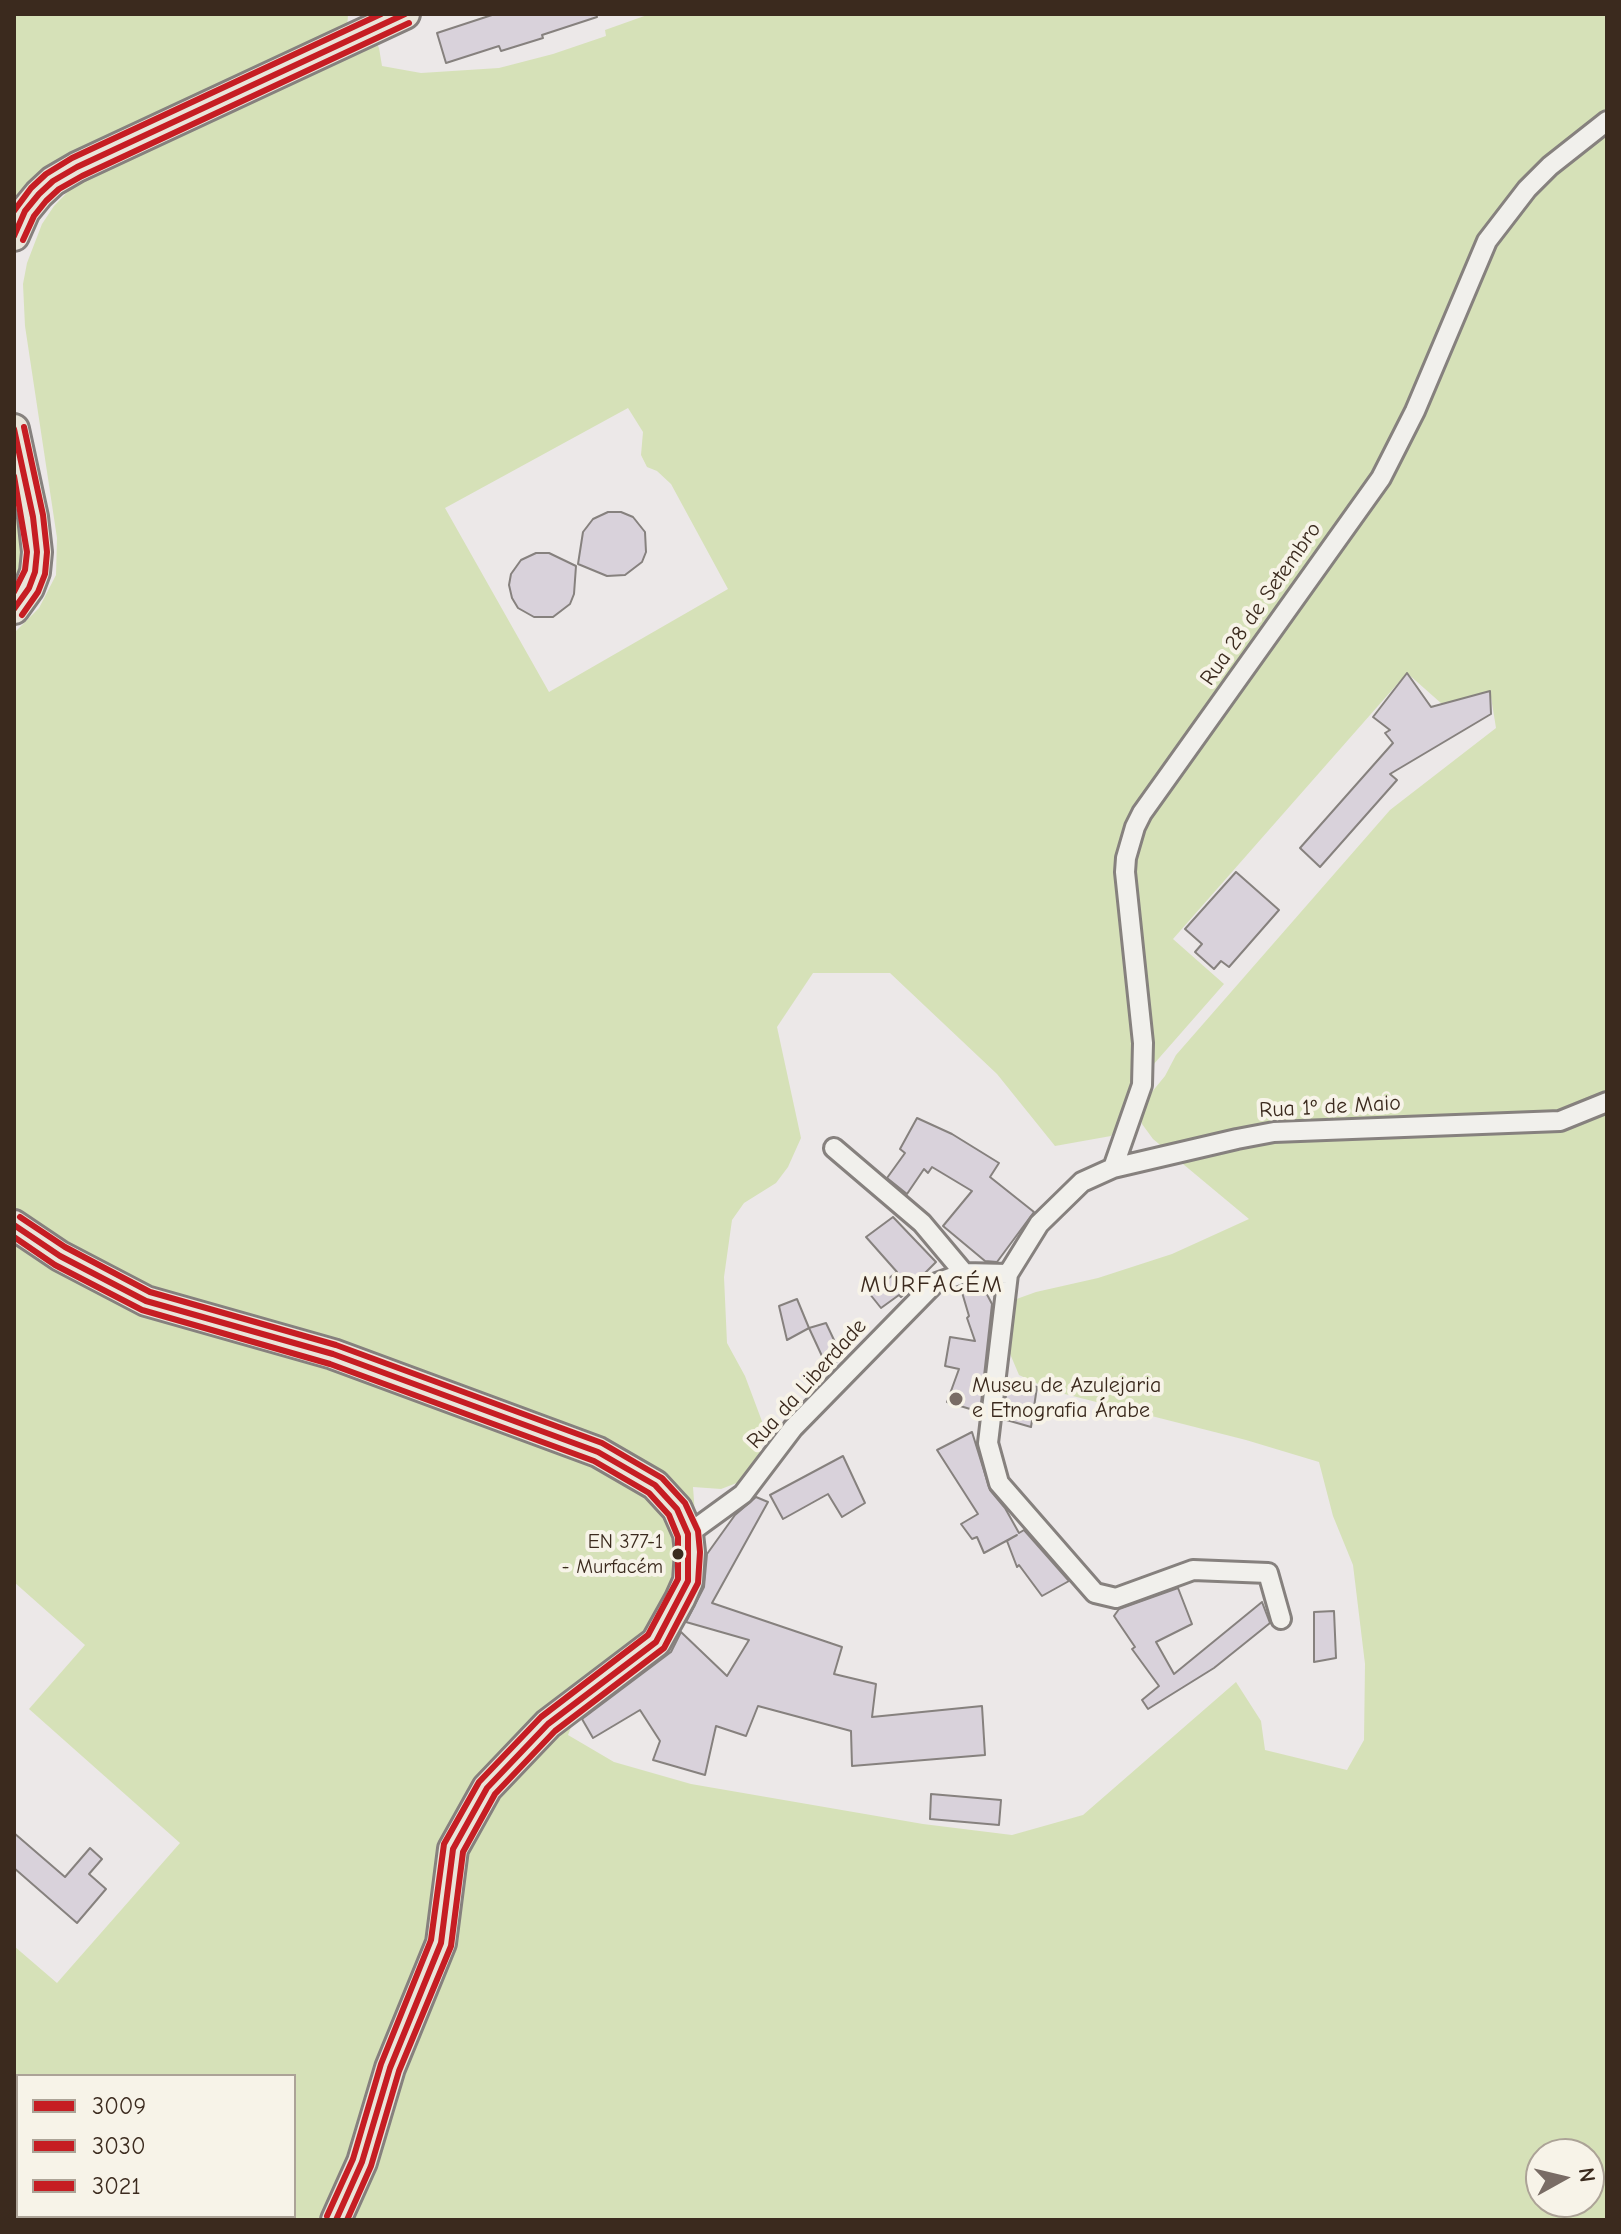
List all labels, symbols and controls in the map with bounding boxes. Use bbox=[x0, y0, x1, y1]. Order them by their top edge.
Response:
street label: Rua 28 de Setembro bbox=[1195, 517, 1327, 691]
street label: Rua 1º de Maio bbox=[1259, 1090, 1401, 1124]
district label: MURFACÉM bbox=[860, 1271, 1004, 1299]
street label: Rua da Liberdade bbox=[742, 1313, 872, 1455]
place label: Museu de Azulejaria e Etnografia Árabe bbox=[972, 1373, 1161, 1424]
marker: Museu de Azulejaria e Etnografia Árabe bbox=[947, 1390, 965, 1408]
place label: EN 377-1 - Murfacém bbox=[562, 1530, 663, 1577]
marker: EN 377-1 - Murfacém bbox=[670, 1546, 686, 1562]
legend bbox=[16, 2074, 296, 2218]
text: 3009 bbox=[92, 2092, 146, 2120]
text: 3030 bbox=[92, 2132, 146, 2160]
north arrow bbox=[1525, 2138, 1605, 2218]
text: N bbox=[1573, 2166, 1601, 2184]
text: 3021 bbox=[92, 2172, 141, 2200]

